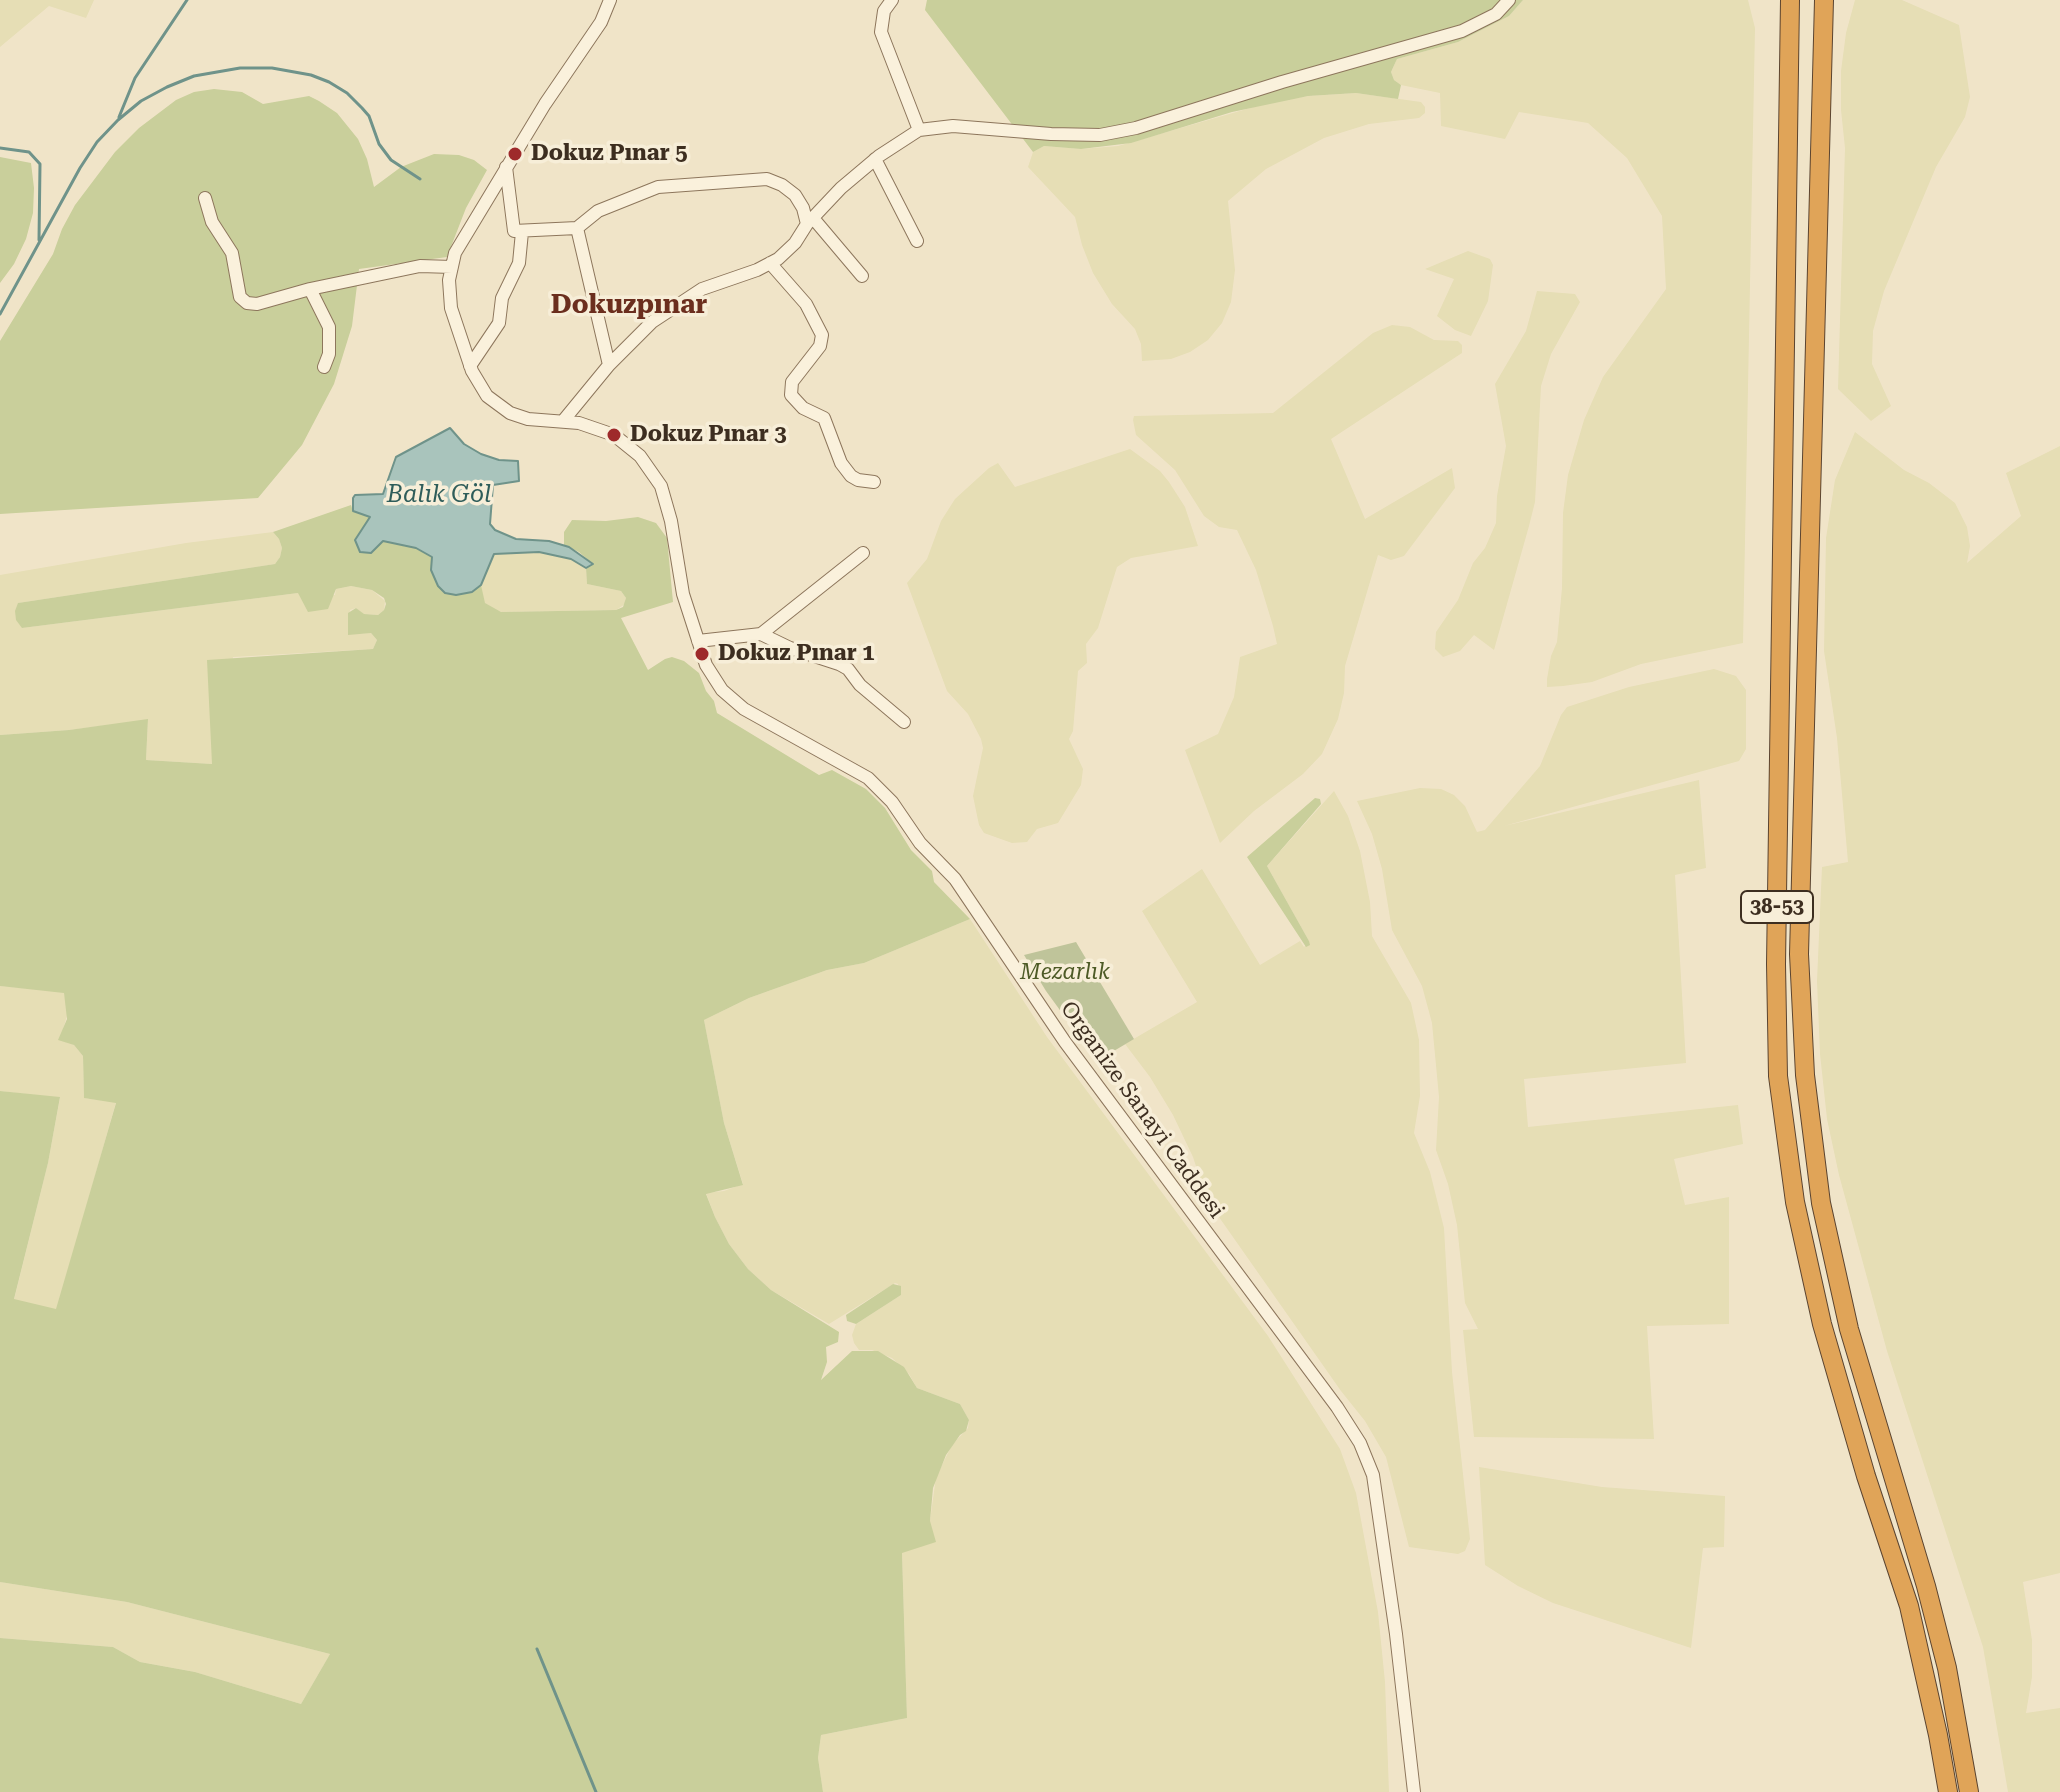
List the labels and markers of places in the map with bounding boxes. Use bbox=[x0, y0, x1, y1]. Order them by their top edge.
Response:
place label: Dokuz Pınar 5 bbox=[531, 141, 688, 167]
marker: Dokuz Pınar 5 bbox=[506, 145, 524, 163]
place label: Dokuz Pınar 3 bbox=[630, 422, 787, 448]
marker: Dokuz Pınar 3 bbox=[605, 426, 623, 444]
place label: Dokuz Pınar 1 bbox=[718, 641, 875, 667]
marker: Dokuz Pınar 1 bbox=[693, 645, 711, 663]

